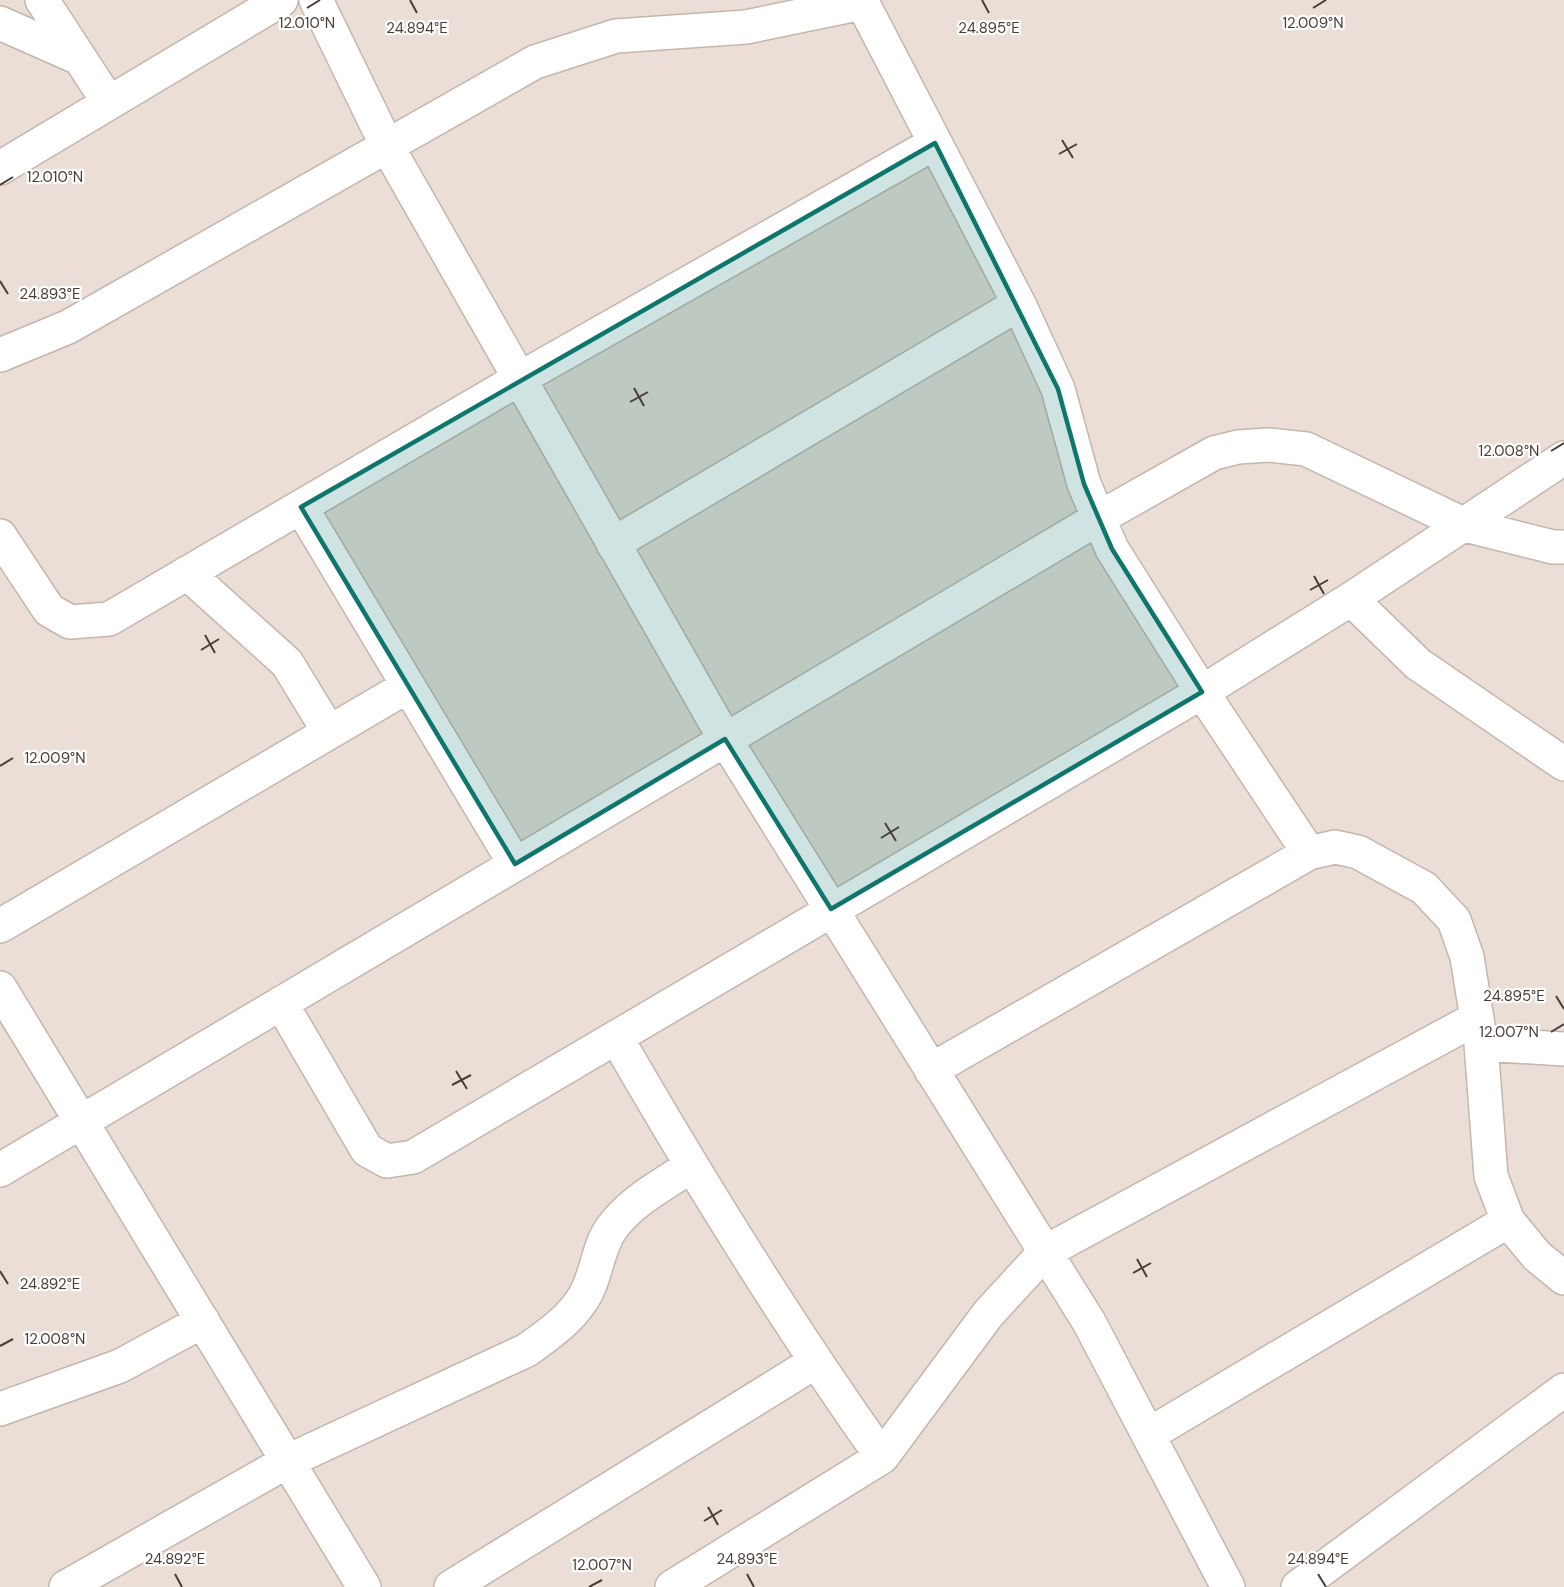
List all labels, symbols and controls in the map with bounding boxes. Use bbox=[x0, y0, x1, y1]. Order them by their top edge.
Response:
text: 12.010°N bbox=[279, 13, 335, 33]
text: 12.009°N bbox=[1282, 13, 1344, 33]
text: 24.894°E bbox=[386, 18, 448, 38]
text: 24.895°E bbox=[958, 18, 1020, 38]
text: 12.010°N bbox=[27, 167, 83, 187]
text: 24.893°E bbox=[20, 284, 80, 304]
text: 12.008°N bbox=[1479, 441, 1539, 461]
text: 12.009°N bbox=[24, 748, 86, 768]
text: 24.895°E bbox=[1483, 986, 1545, 1006]
text: 12.007°N bbox=[1479, 1022, 1539, 1042]
text: 24.892°E bbox=[20, 1274, 80, 1294]
text: 12.008°N bbox=[25, 1329, 85, 1349]
text: 24.892°E bbox=[145, 1549, 205, 1569]
text: 24.893°E bbox=[717, 1549, 777, 1569]
text: 24.894°E bbox=[1287, 1549, 1349, 1569]
text: 12.007°N bbox=[572, 1555, 632, 1575]

